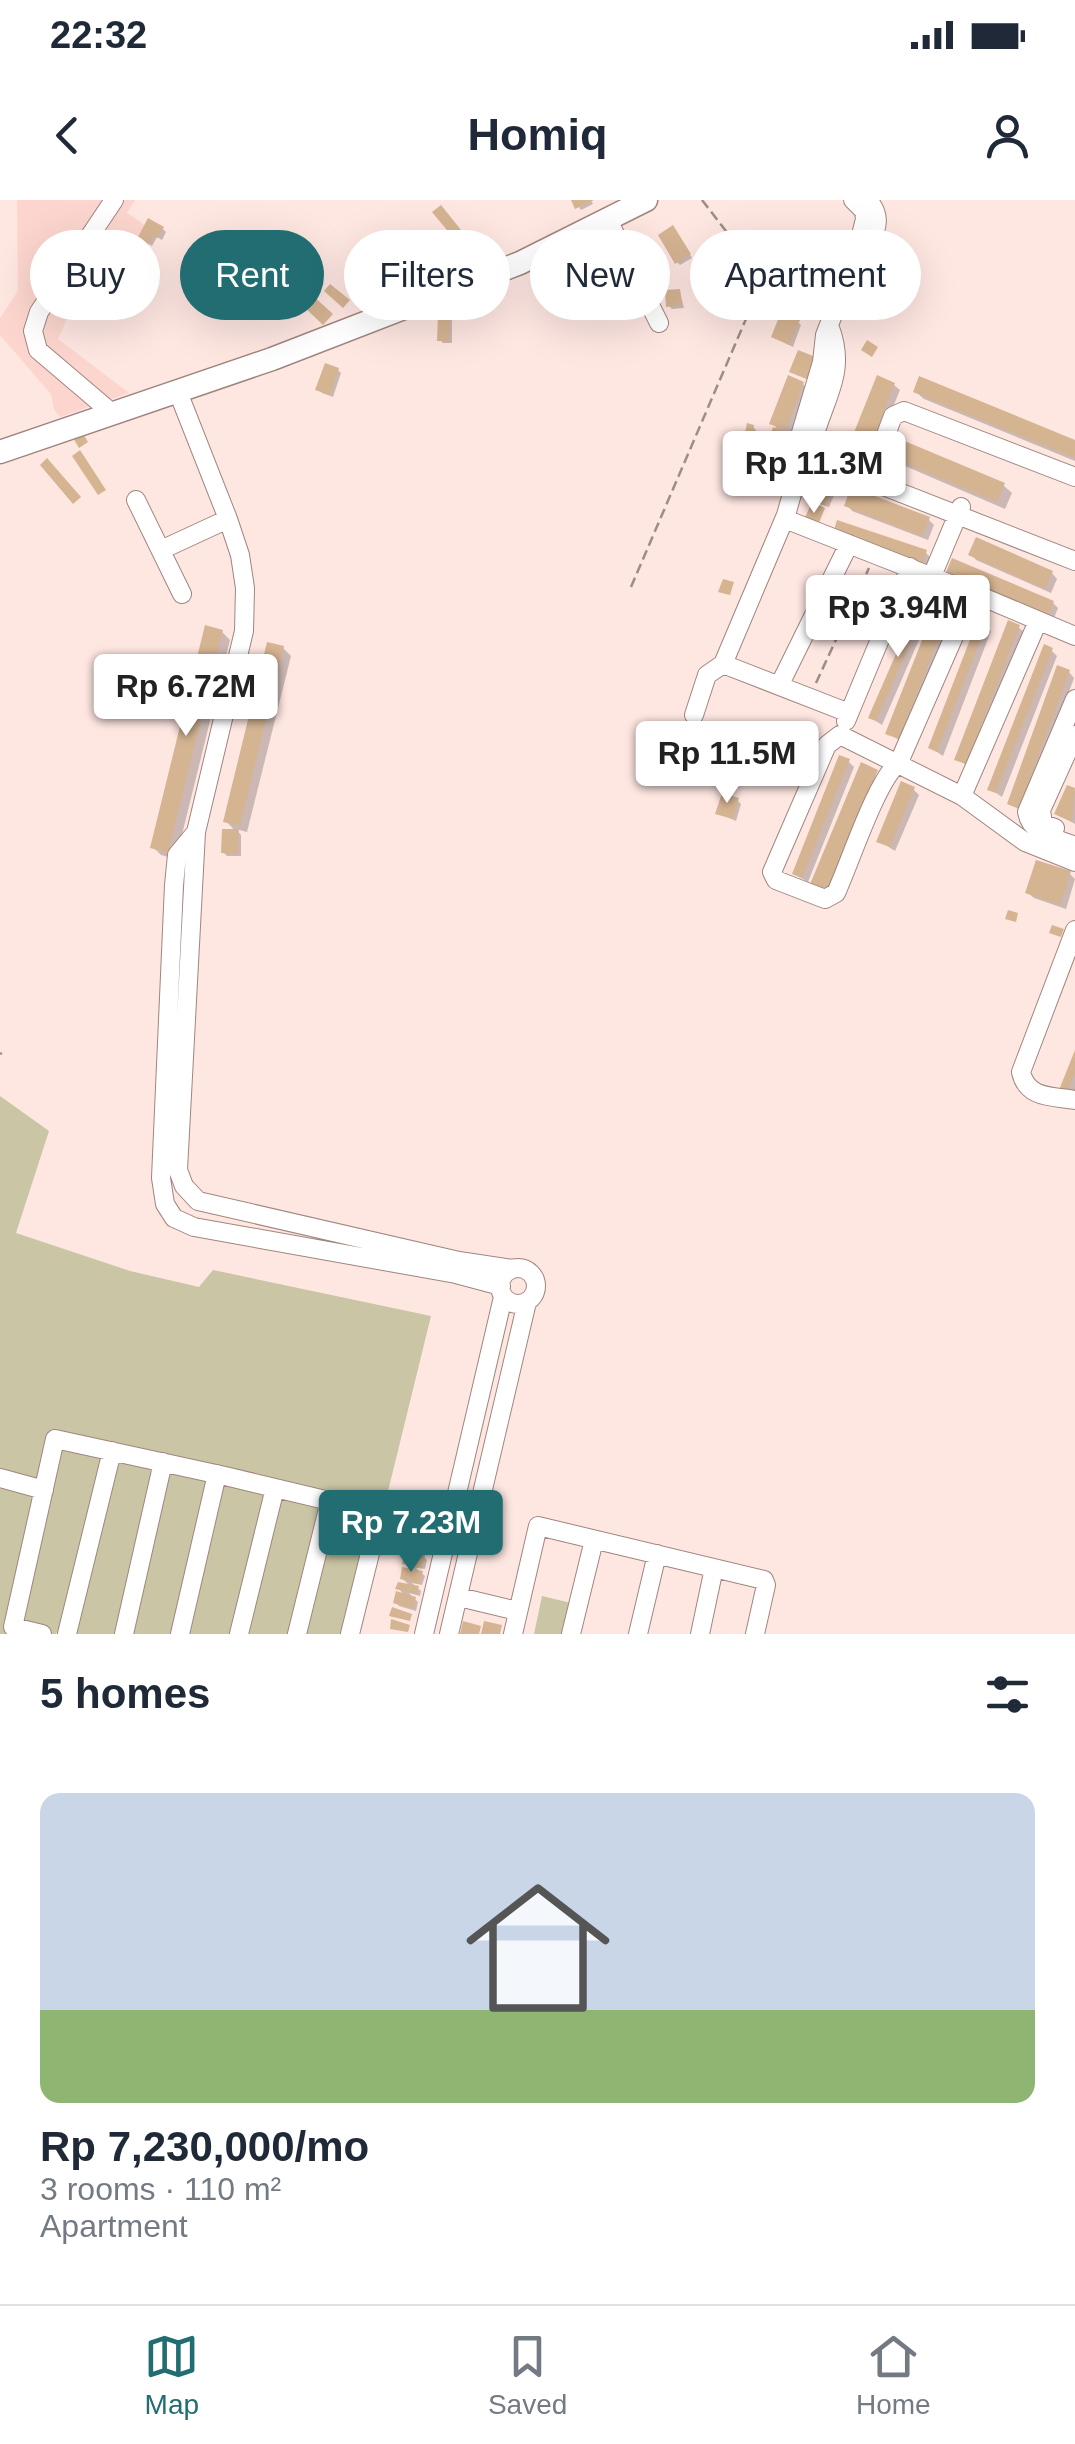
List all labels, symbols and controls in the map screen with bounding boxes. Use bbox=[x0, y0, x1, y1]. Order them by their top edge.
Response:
text: 22:32 bbox=[50, 14, 147, 56]
icon: back bbox=[40, 108, 95, 163]
icon: person bbox=[980, 108, 1035, 163]
text: Homiq bbox=[468, 109, 608, 160]
chip: Buy bbox=[30, 230, 160, 320]
chip: Rent bbox=[180, 230, 324, 320]
chip: Filters bbox=[344, 230, 510, 320]
chip: New bbox=[530, 230, 670, 320]
chip: Apartment bbox=[690, 230, 921, 320]
pin: Rp 11.3M bbox=[711, 431, 917, 516]
text: Rp 11.3M bbox=[745, 445, 883, 481]
pin: Rp 3.94M bbox=[795, 575, 1001, 660]
text: Rp 3.94M bbox=[828, 589, 968, 625]
pin: Rp 6.72M bbox=[83, 654, 289, 739]
text: Rp 6.72M bbox=[116, 668, 256, 704]
pin: Rp 11.5M bbox=[624, 721, 830, 806]
text: Rp 11.5M bbox=[658, 735, 796, 771]
pin: Rp 7.23M bbox=[308, 1490, 514, 1575]
text: Rp 7.23M bbox=[341, 1504, 481, 1540]
icon: filters bbox=[980, 1667, 1035, 1722]
text: 5 homes bbox=[40, 1670, 210, 1717]
icon: home bbox=[448, 1858, 628, 2038]
text: Rp 7,230,000/mo bbox=[40, 2123, 369, 2170]
text: 3 rooms · 110 m² bbox=[40, 2171, 281, 2207]
text: Apartment bbox=[40, 2208, 188, 2244]
tab: Map bbox=[144, 2329, 199, 2421]
tab: Saved bbox=[488, 2329, 567, 2421]
tab: Home bbox=[856, 2329, 931, 2421]

